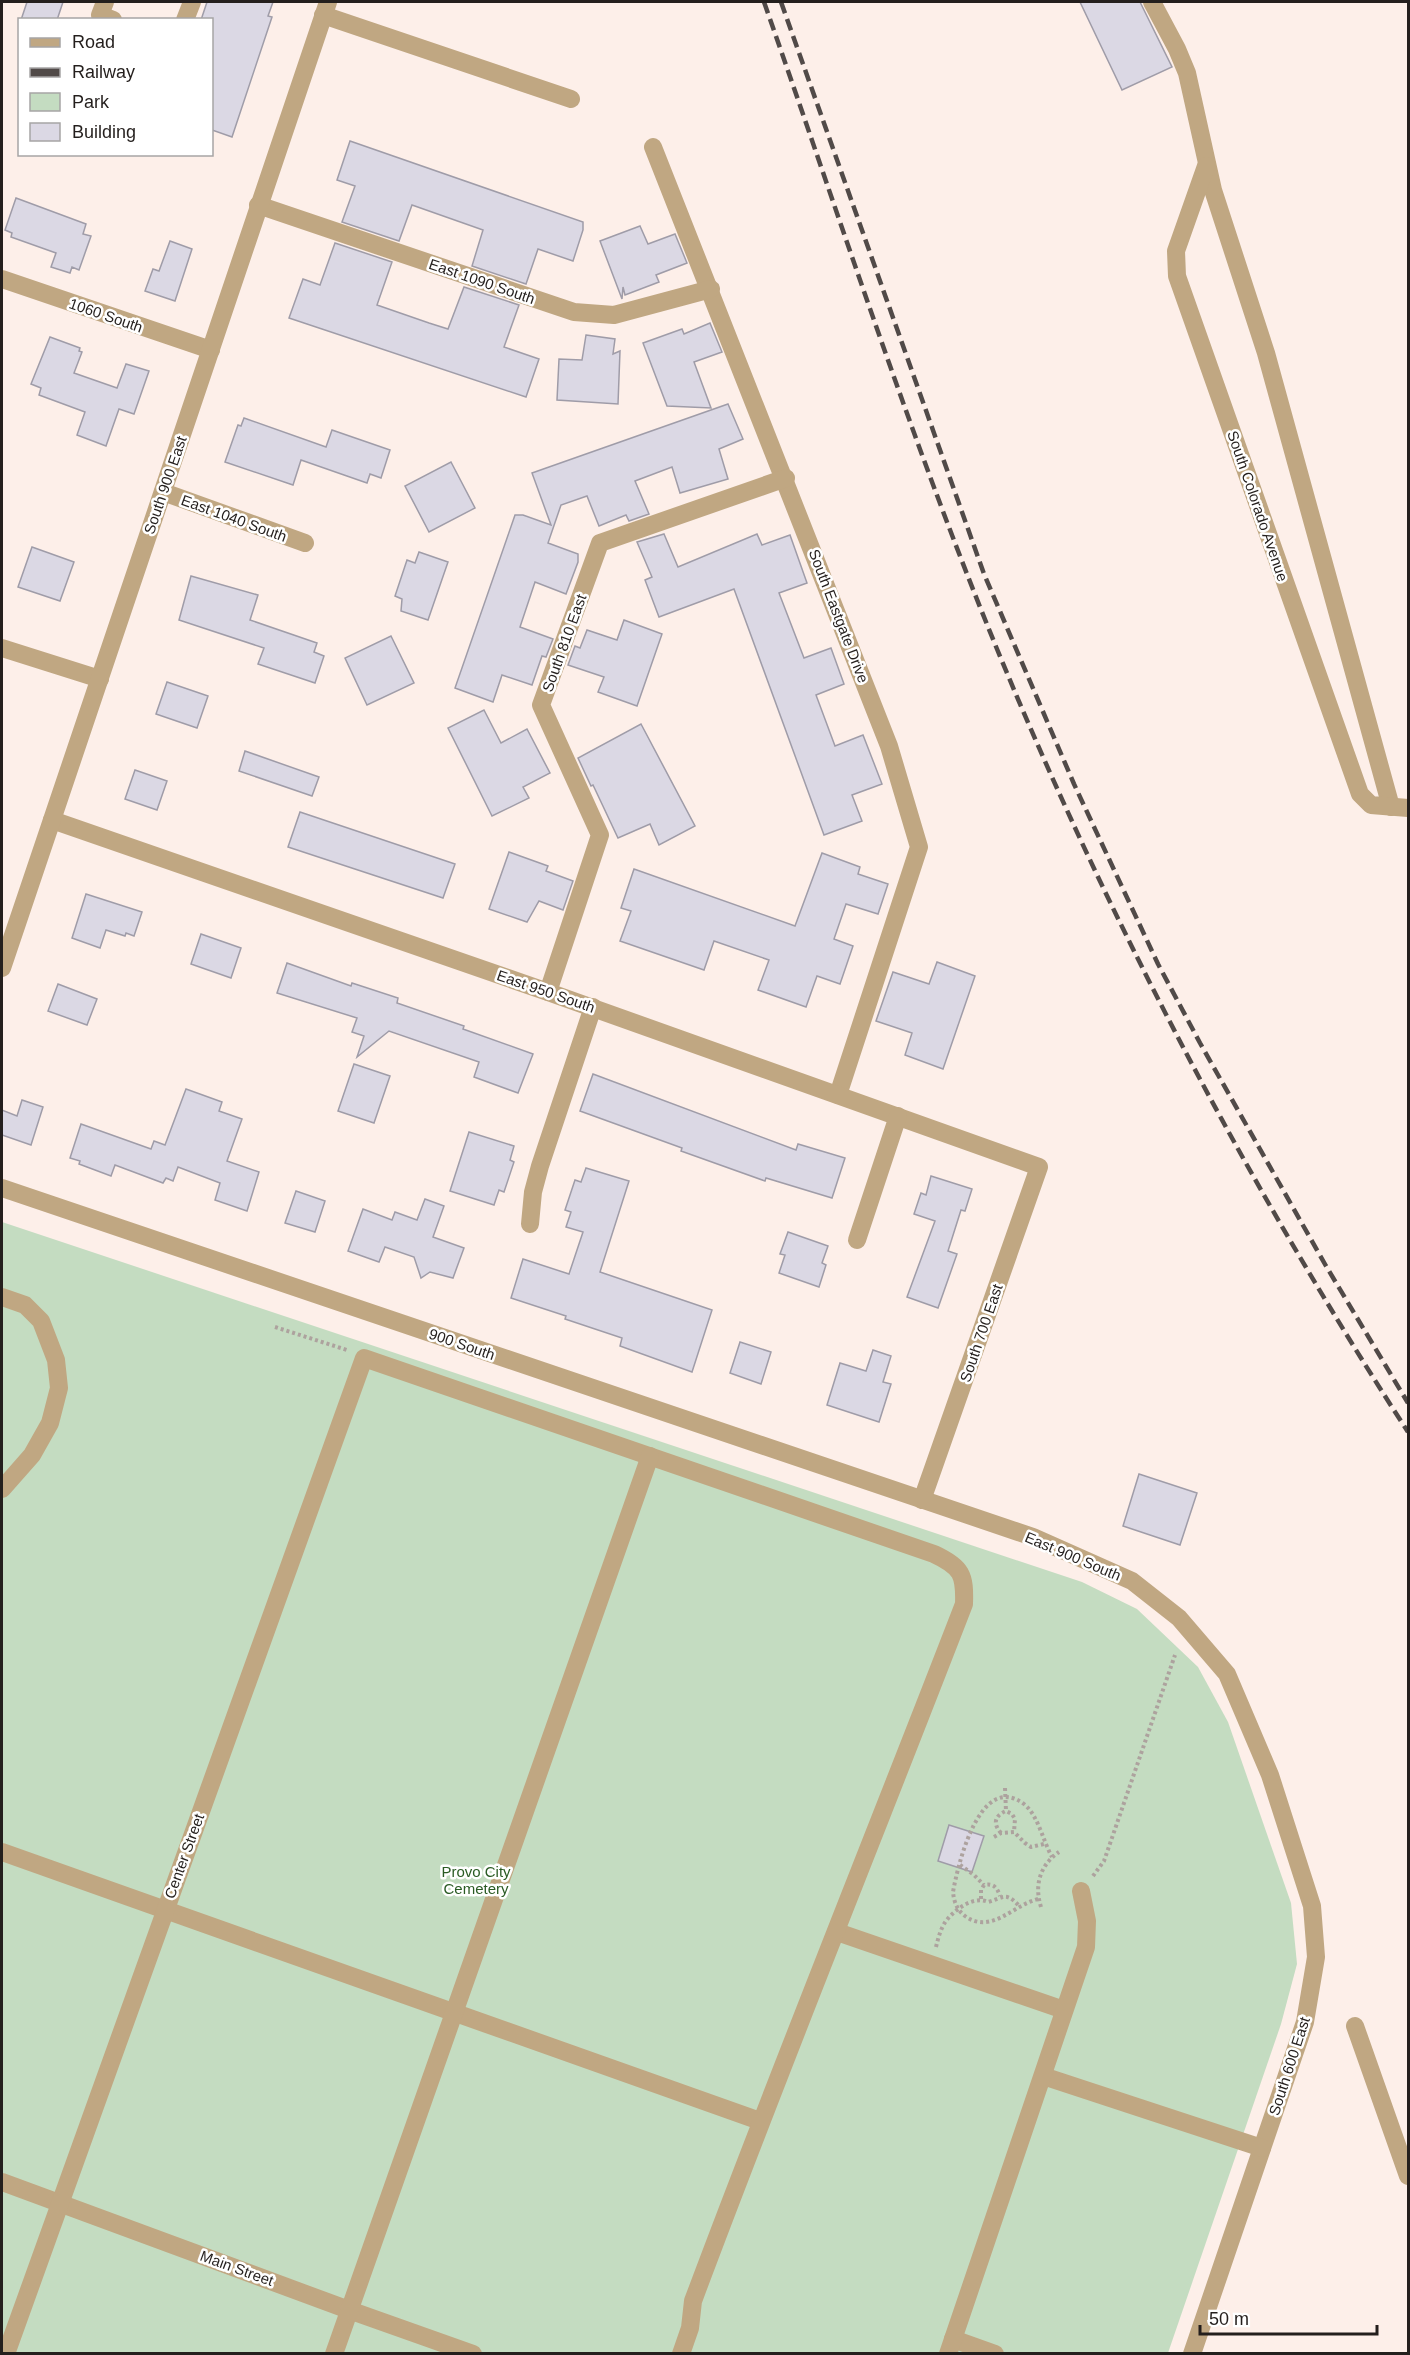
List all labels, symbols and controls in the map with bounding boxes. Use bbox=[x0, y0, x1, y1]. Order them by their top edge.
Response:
legend bbox=[18, 18, 213, 156]
text: Road bbox=[72, 32, 115, 52]
text: Railway bbox=[72, 62, 135, 82]
text: Park bbox=[72, 92, 110, 112]
text: Building bbox=[72, 122, 136, 142]
street label: East 1090 South bbox=[427, 255, 537, 307]
street label: 1060 South bbox=[67, 294, 145, 336]
street label: South Colorado Avenue bbox=[1224, 428, 1292, 584]
street label: South 900 East bbox=[140, 433, 190, 536]
street label: East 1040 South bbox=[179, 491, 289, 545]
street label: South Eastgate Drive bbox=[806, 547, 872, 685]
street label: South 810 East bbox=[538, 591, 590, 694]
street label: East 950 South bbox=[495, 966, 597, 1016]
street label: South 700 East bbox=[956, 1281, 1006, 1384]
street label: 900 South bbox=[427, 1325, 497, 1363]
street label: East 900 South bbox=[1022, 1528, 1124, 1584]
street label: Center Street bbox=[161, 1810, 208, 1901]
park label: Provo City Cemetery bbox=[441, 1863, 511, 1897]
street label: South 600 East bbox=[1265, 2014, 1313, 2117]
street label: Main Street bbox=[198, 2247, 277, 2289]
scale bar bbox=[1200, 2298, 1377, 2336]
text: 50 m bbox=[1209, 2309, 1249, 2329]

